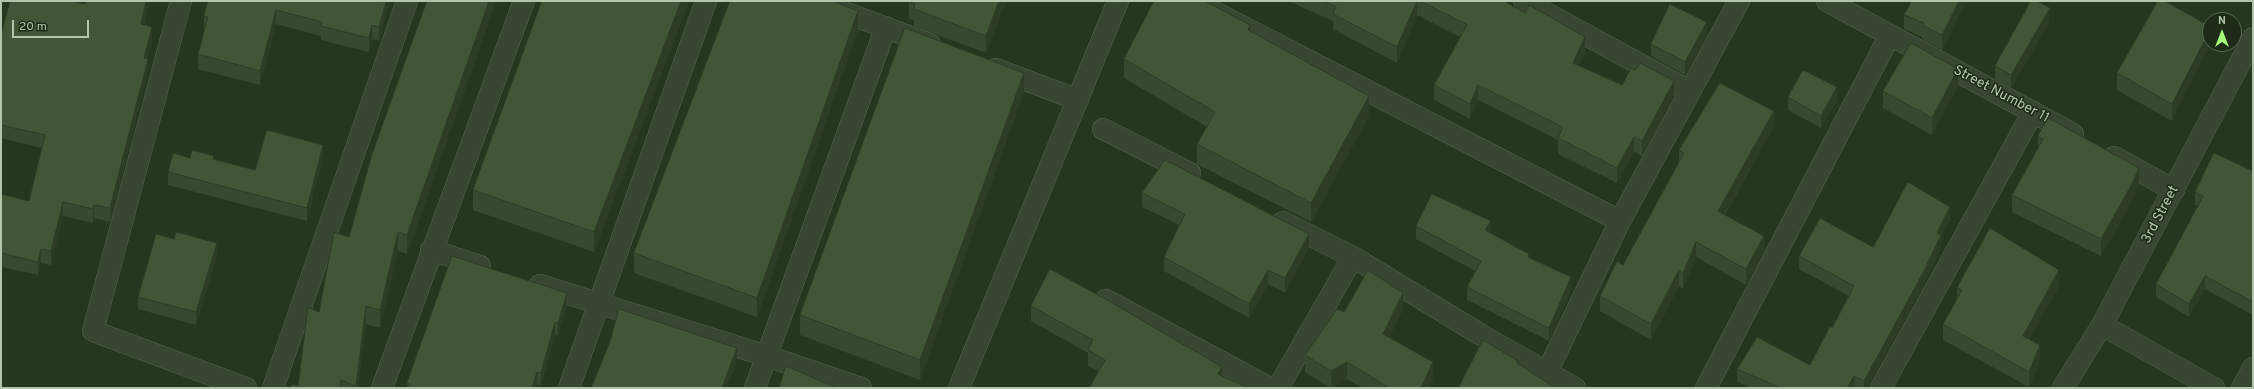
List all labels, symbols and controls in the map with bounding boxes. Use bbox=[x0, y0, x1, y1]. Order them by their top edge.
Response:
scale bar bbox=[14, 12, 91, 38]
north arrow bbox=[2202, 12, 2242, 52]
text: N bbox=[2218, 14, 2226, 28]
text: 20 m bbox=[19, 19, 47, 35]
street label: Street Number 11 bbox=[1950, 63, 2052, 127]
street label: 3rd Street bbox=[2139, 183, 2183, 247]

